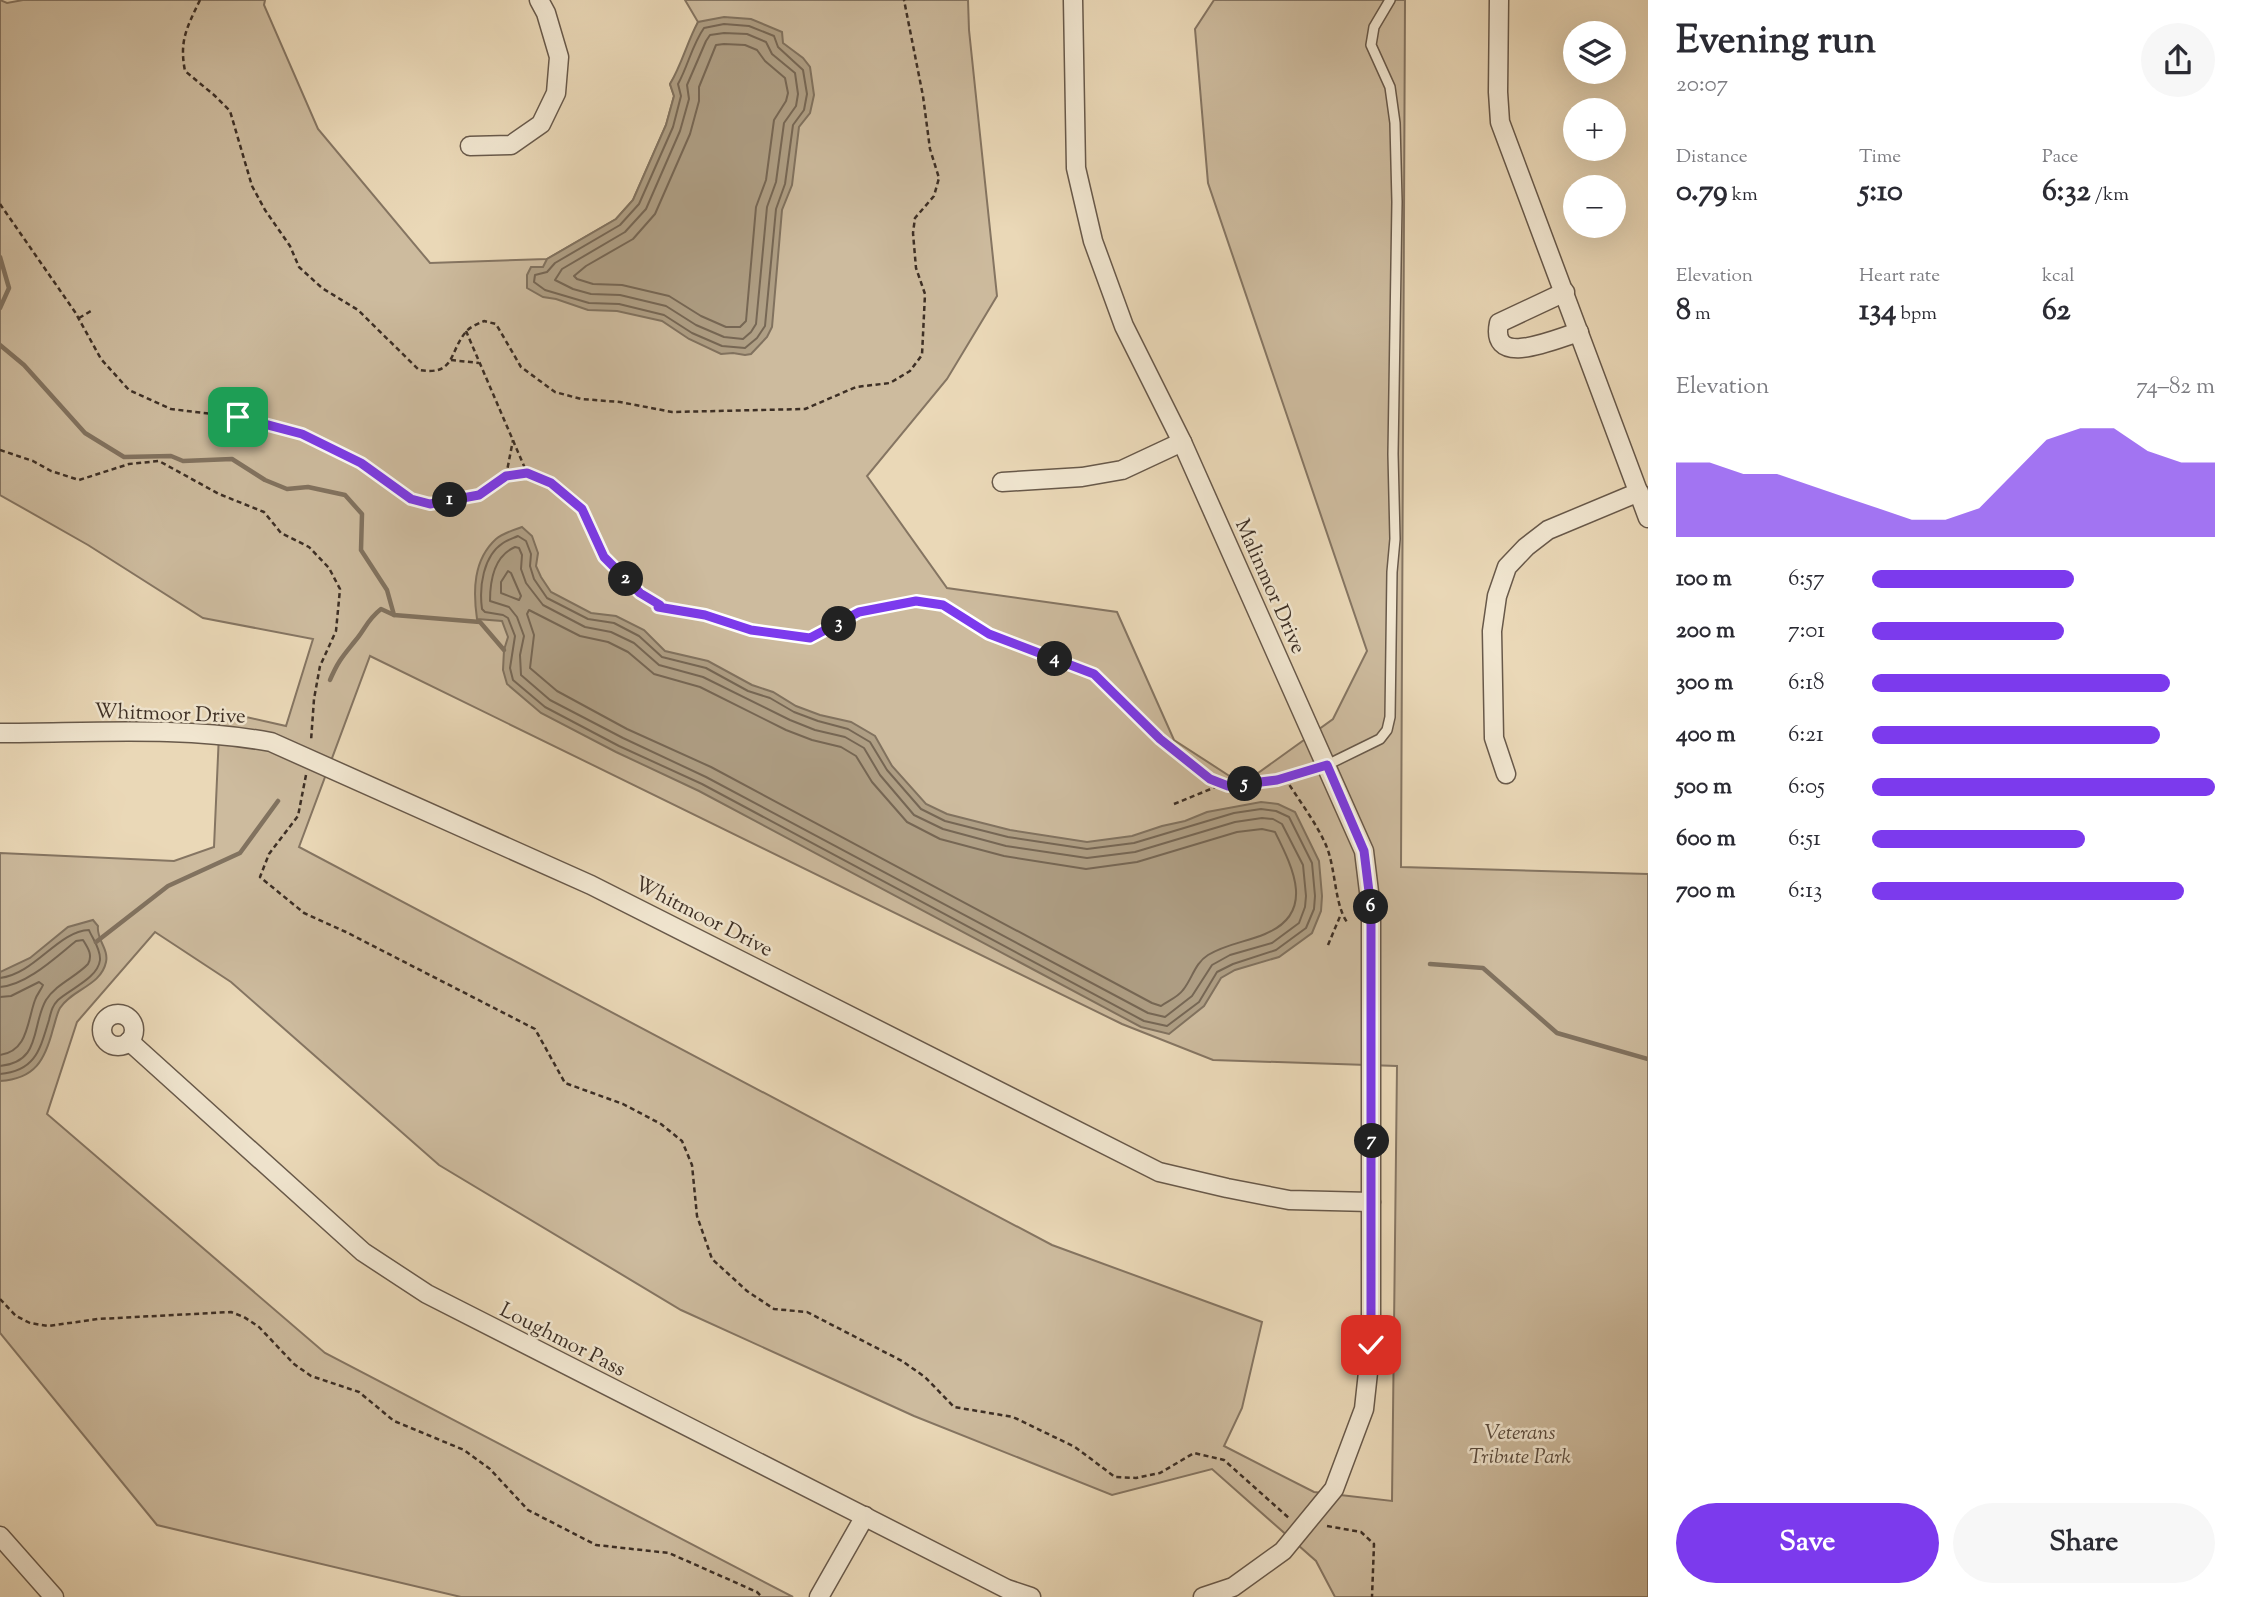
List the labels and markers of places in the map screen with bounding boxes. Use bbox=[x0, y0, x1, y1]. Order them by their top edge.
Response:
pin bbox=[208, 387, 268, 447]
pin: 1 bbox=[433, 482, 468, 518]
pin: 2 bbox=[608, 562, 644, 596]
pin: 3 bbox=[822, 606, 856, 642]
pin: 4 bbox=[1038, 642, 1072, 676]
pin: 5 bbox=[1228, 766, 1262, 802]
pin: 6 bbox=[1354, 890, 1388, 925]
pin: 7 bbox=[1354, 1124, 1390, 1158]
pin bbox=[1341, 1315, 1401, 1375]

